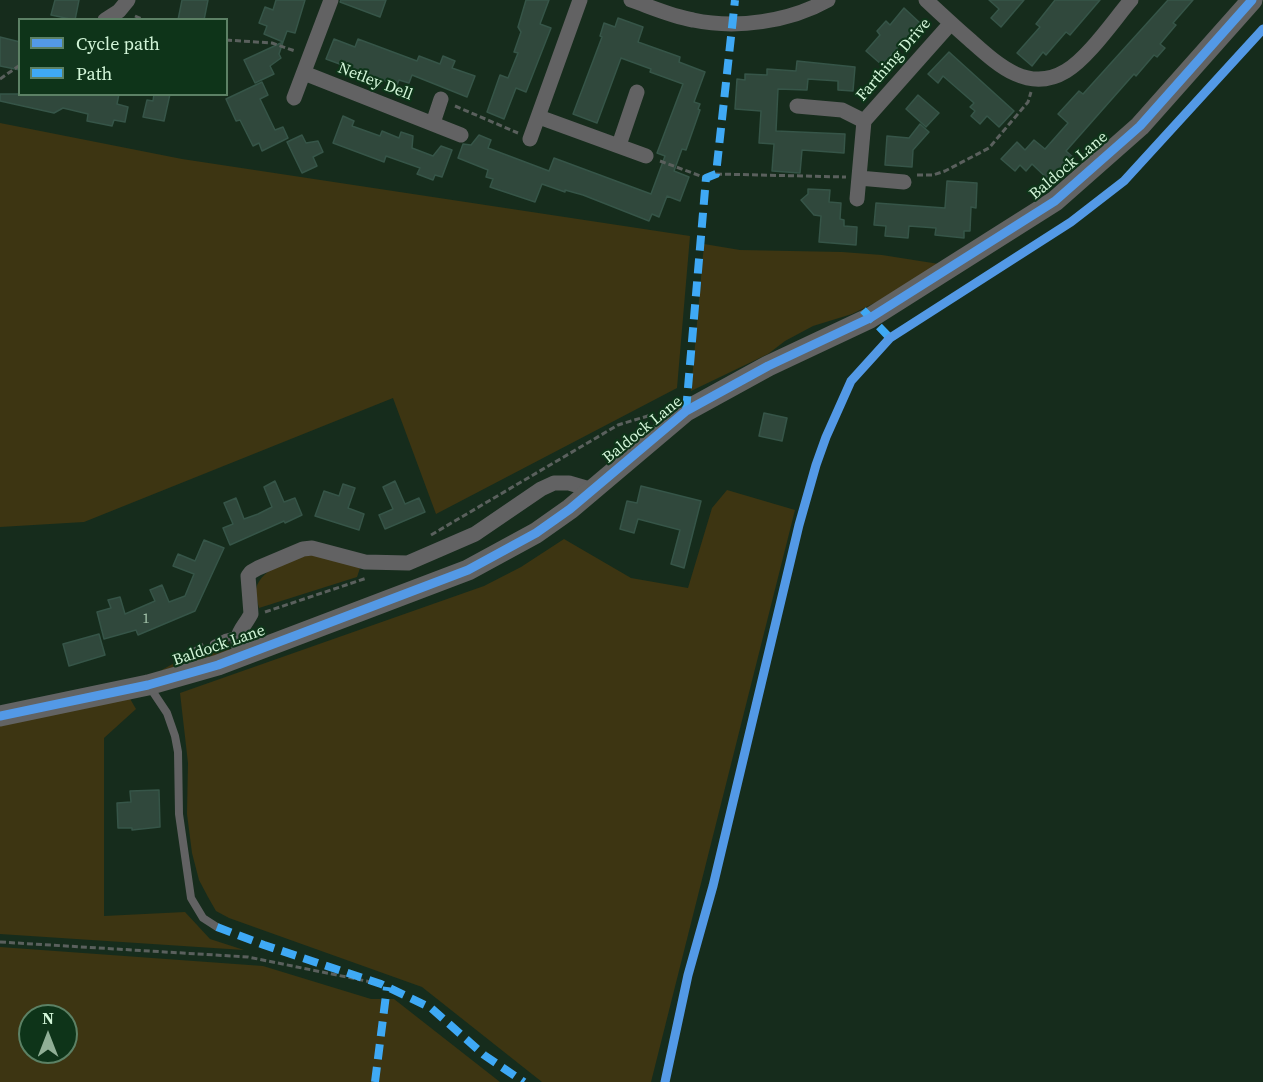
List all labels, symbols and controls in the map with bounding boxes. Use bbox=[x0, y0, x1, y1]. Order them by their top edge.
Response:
street label: Farthing Drive bbox=[853, 15, 935, 105]
legend bbox=[18, 18, 228, 96]
text: Cycle path bbox=[76, 31, 160, 56]
street label: Netley Dell bbox=[335, 59, 415, 105]
text: Path bbox=[76, 61, 112, 86]
street label: Baldock Lane bbox=[1026, 128, 1112, 204]
street label: Baldock Lane bbox=[600, 392, 686, 468]
house number: 1 bbox=[143, 611, 149, 627]
street label: Baldock Lane bbox=[170, 621, 268, 671]
north arrow bbox=[18, 1004, 78, 1064]
text: N bbox=[42, 1007, 54, 1029]

